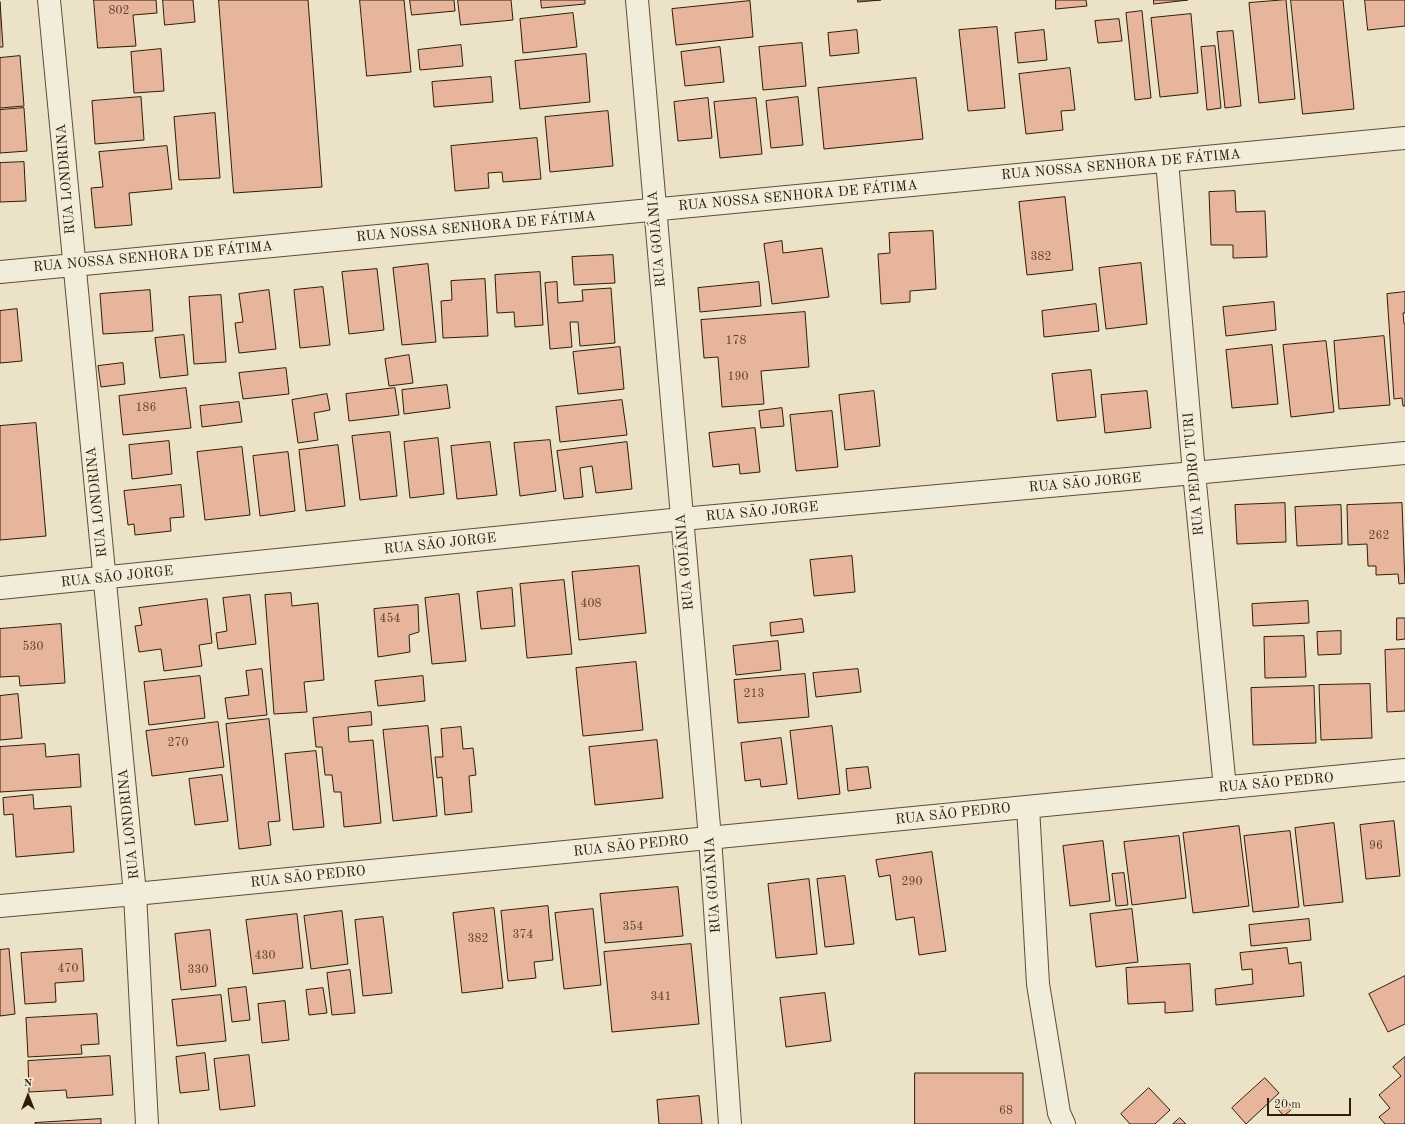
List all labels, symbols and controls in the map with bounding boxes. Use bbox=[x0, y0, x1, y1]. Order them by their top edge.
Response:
house number: 802 bbox=[109, 4, 129, 18]
street label: RUA LONDRINA bbox=[53, 123, 79, 235]
street label: RUA NOSSA SENHORA DE FÁTIMA bbox=[1000, 146, 1242, 184]
street label: RUA NOSSA SENHORA DE FÁTIMA bbox=[677, 177, 919, 215]
street label: RUA GOIÂNIA bbox=[644, 190, 670, 288]
street label: RUA NOSSA SENHORA DE FÁTIMA bbox=[355, 208, 597, 246]
street label: RUA NOSSA SENHORA DE FÁTIMA bbox=[32, 238, 274, 276]
house number: 382 bbox=[1031, 250, 1051, 264]
house number: 178 bbox=[726, 334, 746, 348]
house number: 190 bbox=[728, 370, 748, 384]
house number: 186 bbox=[136, 401, 156, 415]
street label: RUA PEDRO TURI bbox=[1180, 411, 1208, 537]
street label: RUA LONDRINA bbox=[83, 446, 111, 558]
street label: RUA SÃO JORGE bbox=[1028, 470, 1142, 496]
street label: RUA SÃO JORGE bbox=[705, 499, 819, 525]
street label: RUA GOIÂNIA bbox=[672, 513, 698, 611]
house number: 262 bbox=[1369, 529, 1389, 543]
street label: RUA SÃO JORGE bbox=[383, 530, 497, 558]
street label: RUA SÃO JORGE bbox=[60, 563, 174, 591]
house number: 408 bbox=[581, 597, 601, 611]
house number: 454 bbox=[380, 612, 400, 626]
house number: 530 bbox=[23, 640, 43, 654]
house number: 213 bbox=[744, 687, 764, 701]
house number: 270 bbox=[168, 736, 188, 750]
street label: RUA LONDRINA bbox=[115, 768, 143, 880]
street label: RUA SÃO PEDRO bbox=[1218, 770, 1334, 796]
street label: RUA SÃO PEDRO bbox=[895, 800, 1011, 828]
street label: RUA SÃO PEDRO bbox=[573, 832, 689, 860]
street label: RUA GOIÂNIA bbox=[701, 836, 725, 934]
house number: 96 bbox=[1369, 839, 1383, 853]
street label: RUA SÃO PEDRO bbox=[250, 863, 366, 891]
house number: 290 bbox=[902, 875, 922, 889]
house number: 354 bbox=[623, 920, 643, 934]
house number: 374 bbox=[513, 928, 533, 942]
house number: 382 bbox=[468, 932, 488, 946]
house number: 430 bbox=[255, 949, 275, 963]
house number: 470 bbox=[58, 962, 78, 976]
house number: 330 bbox=[188, 963, 208, 977]
house number: 341 bbox=[651, 990, 671, 1004]
north arrow bbox=[8, 1076, 48, 1116]
text: N bbox=[24, 1078, 32, 1089]
scale bar bbox=[1269, 1090, 1353, 1116]
text: 20 m bbox=[1274, 1099, 1301, 1111]
house number: 68 bbox=[999, 1104, 1013, 1118]

